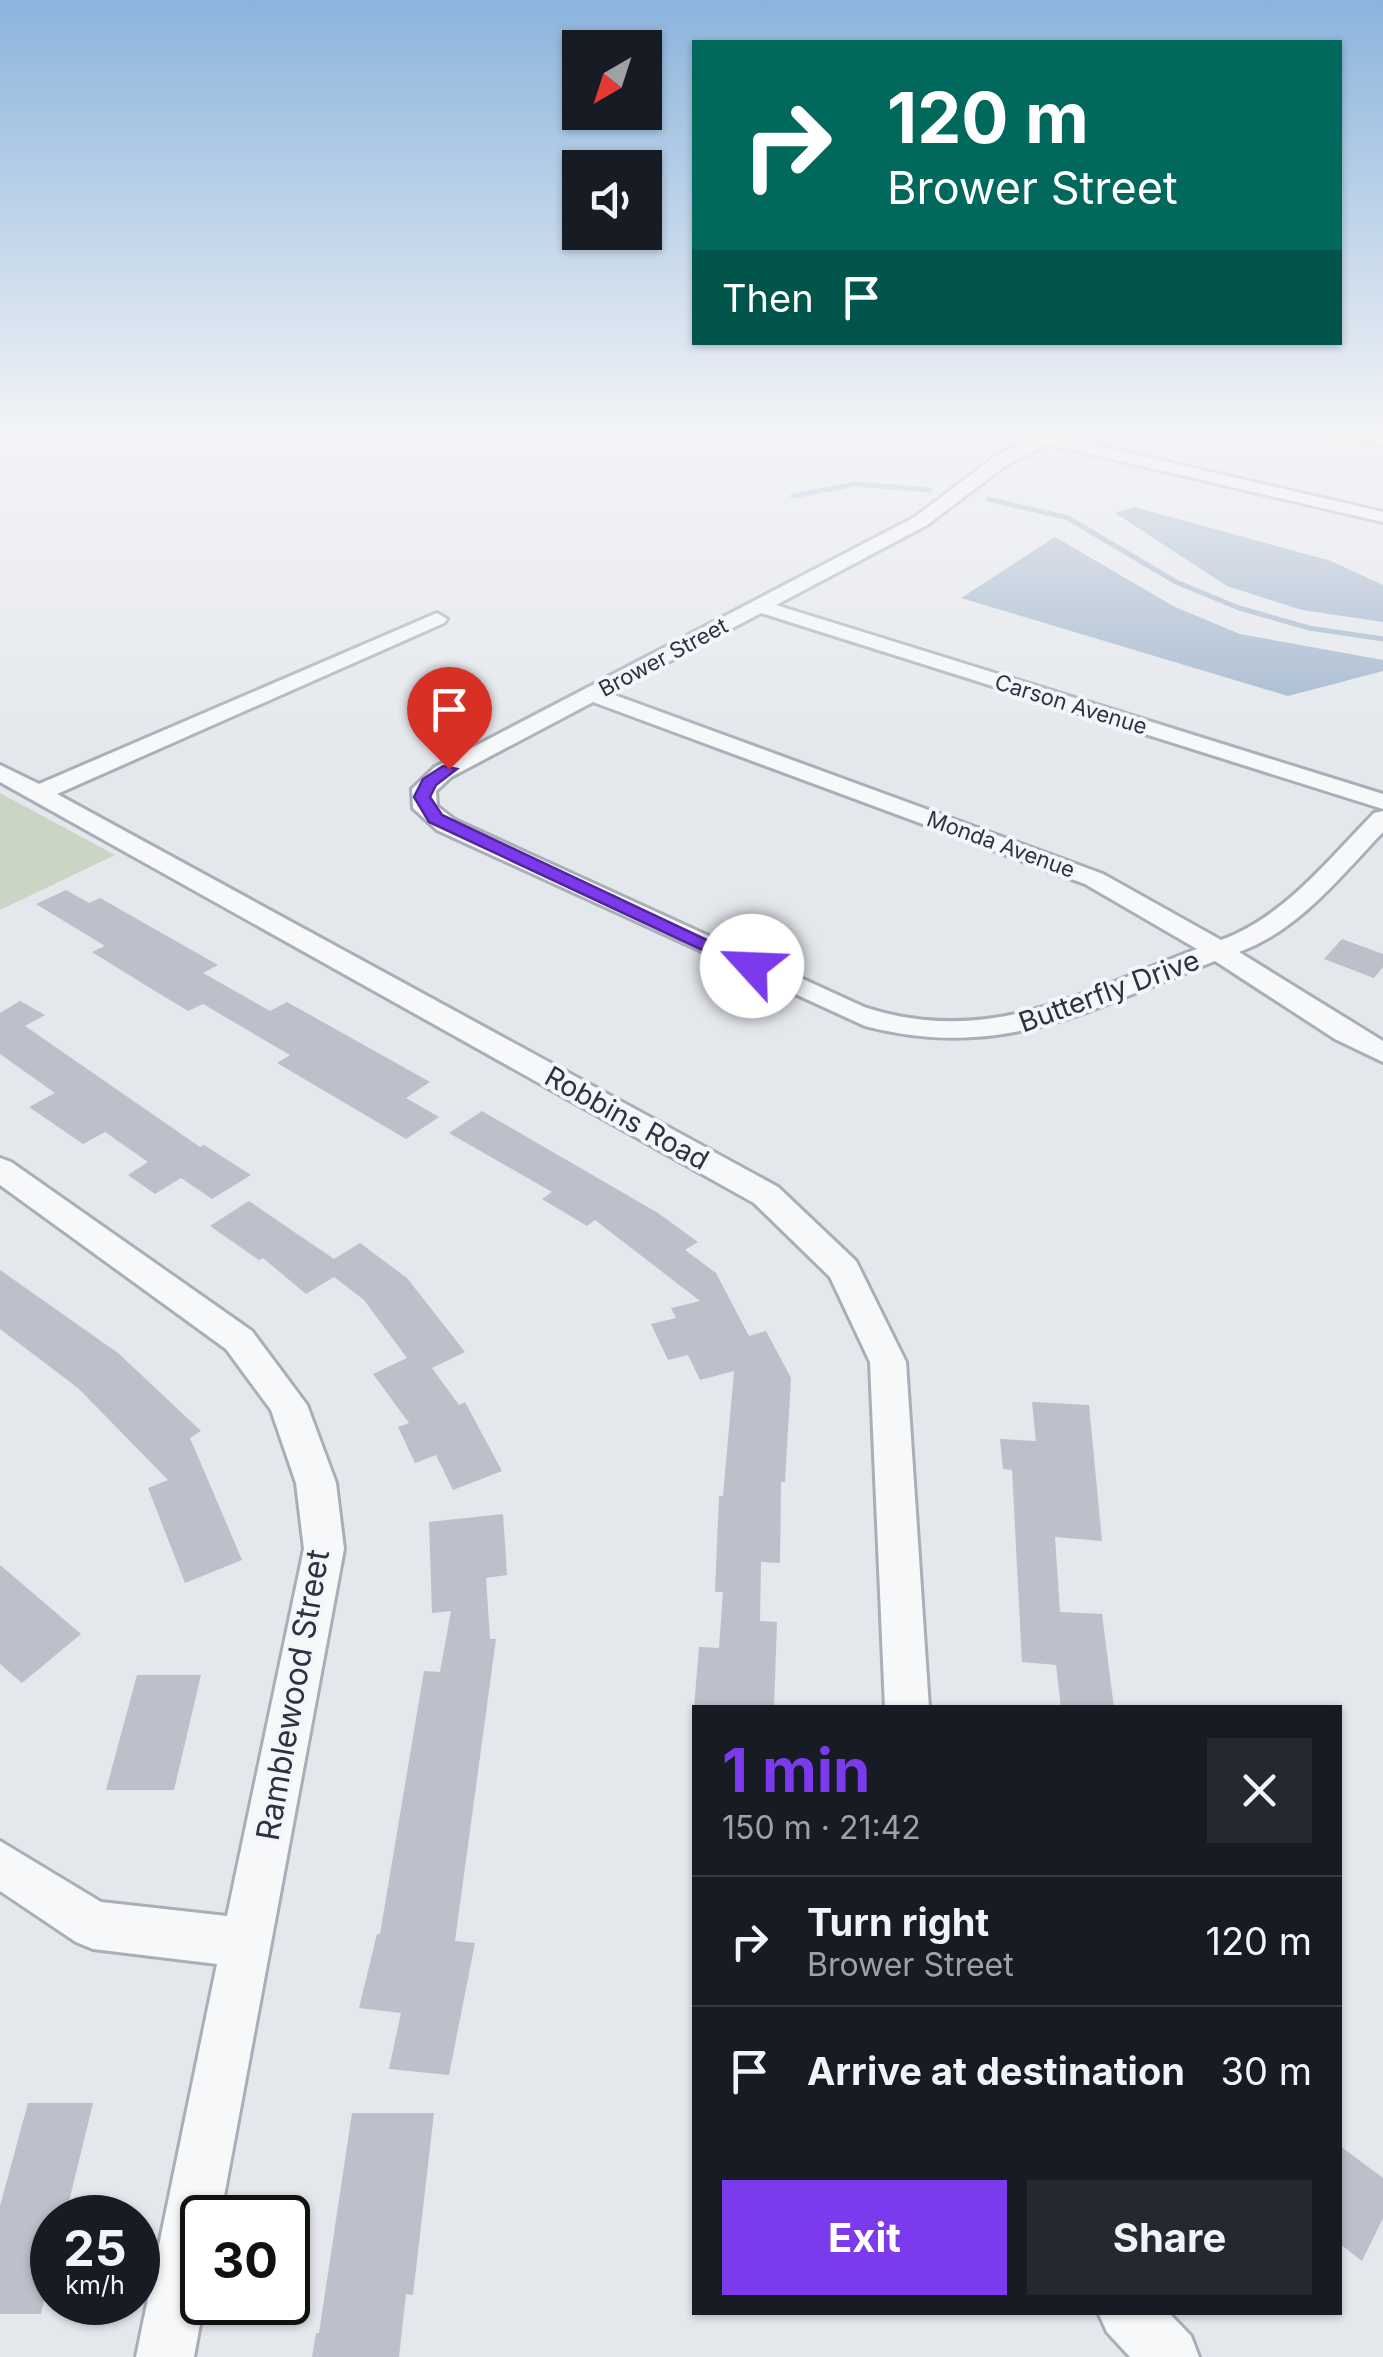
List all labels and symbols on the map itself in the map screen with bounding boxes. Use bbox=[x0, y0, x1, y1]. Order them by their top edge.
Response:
north arrow bbox=[562, 30, 662, 130]
street label: Brower Street bbox=[594, 612, 732, 702]
pin bbox=[407, 667, 492, 770]
street label: Carson Avenue bbox=[992, 668, 1150, 740]
street label: Monda Avenue bbox=[924, 805, 1078, 883]
position arrow bbox=[700, 914, 804, 1018]
street label: Butterfly Drive bbox=[1014, 943, 1204, 1039]
street label: Robbins Road bbox=[539, 1059, 715, 1177]
street label: Ramblewood Street bbox=[248, 1546, 337, 1843]
speed limit sign: 30 bbox=[180, 2195, 310, 2325]

